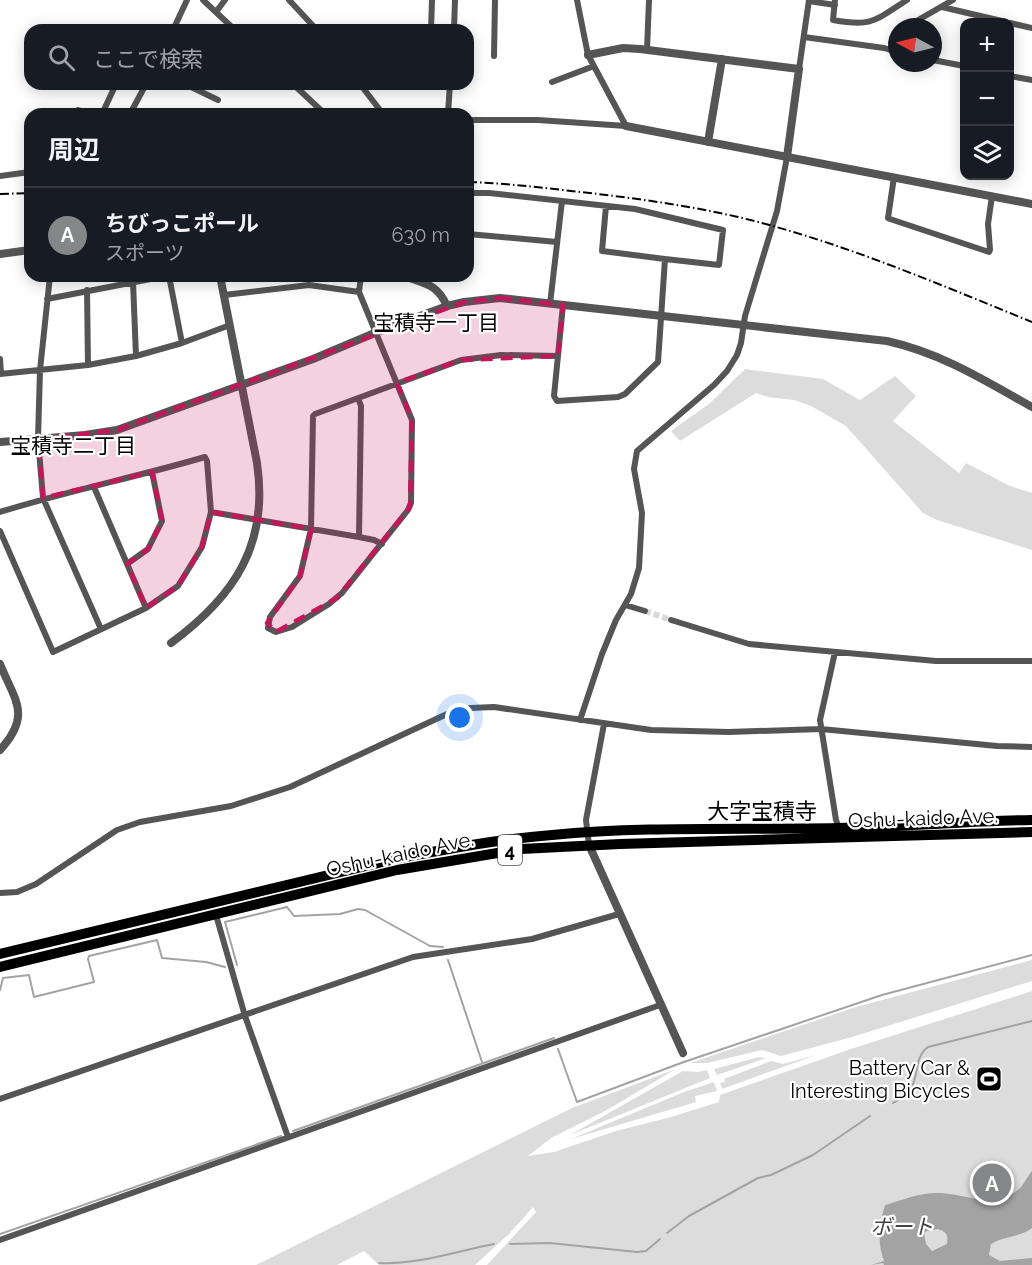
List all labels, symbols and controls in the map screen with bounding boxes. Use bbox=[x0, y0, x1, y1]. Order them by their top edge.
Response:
north arrow bbox=[888, 18, 942, 72]
map controls bbox=[960, 18, 1014, 180]
button: + bbox=[960, 18, 1014, 72]
search box bbox=[24, 24, 474, 90]
icon: search bbox=[45, 41, 78, 74]
text: ここで検索 bbox=[93, 46, 203, 72]
button: − bbox=[960, 72, 1014, 126]
button: layers bbox=[960, 126, 1014, 180]
text: 周辺 bbox=[48, 135, 100, 165]
text: ちびっこポール bbox=[105, 210, 259, 236]
text: A bbox=[61, 223, 74, 247]
text: 630 m bbox=[392, 223, 450, 247]
text: スポーツ bbox=[105, 241, 185, 265]
district label: 宝積寺一丁目 bbox=[373, 310, 499, 335]
district label: 宝積寺二丁目 bbox=[10, 433, 136, 458]
your location bbox=[445, 703, 474, 732]
district label: 大字宝積寺 bbox=[707, 798, 817, 824]
street label: Oshu-kaido Ave. bbox=[848, 803, 998, 833]
street label: Oshu-kaido Ave. bbox=[324, 827, 476, 881]
road number: 4 bbox=[498, 835, 522, 865]
place label: Battery Car & Interesting Bicycles bbox=[790, 1056, 971, 1103]
sports icon: Battery Car & Interesting Bicycles bbox=[974, 1064, 1004, 1094]
pin: A bbox=[972, 1160, 1012, 1206]
water label: ボート bbox=[871, 1214, 934, 1239]

